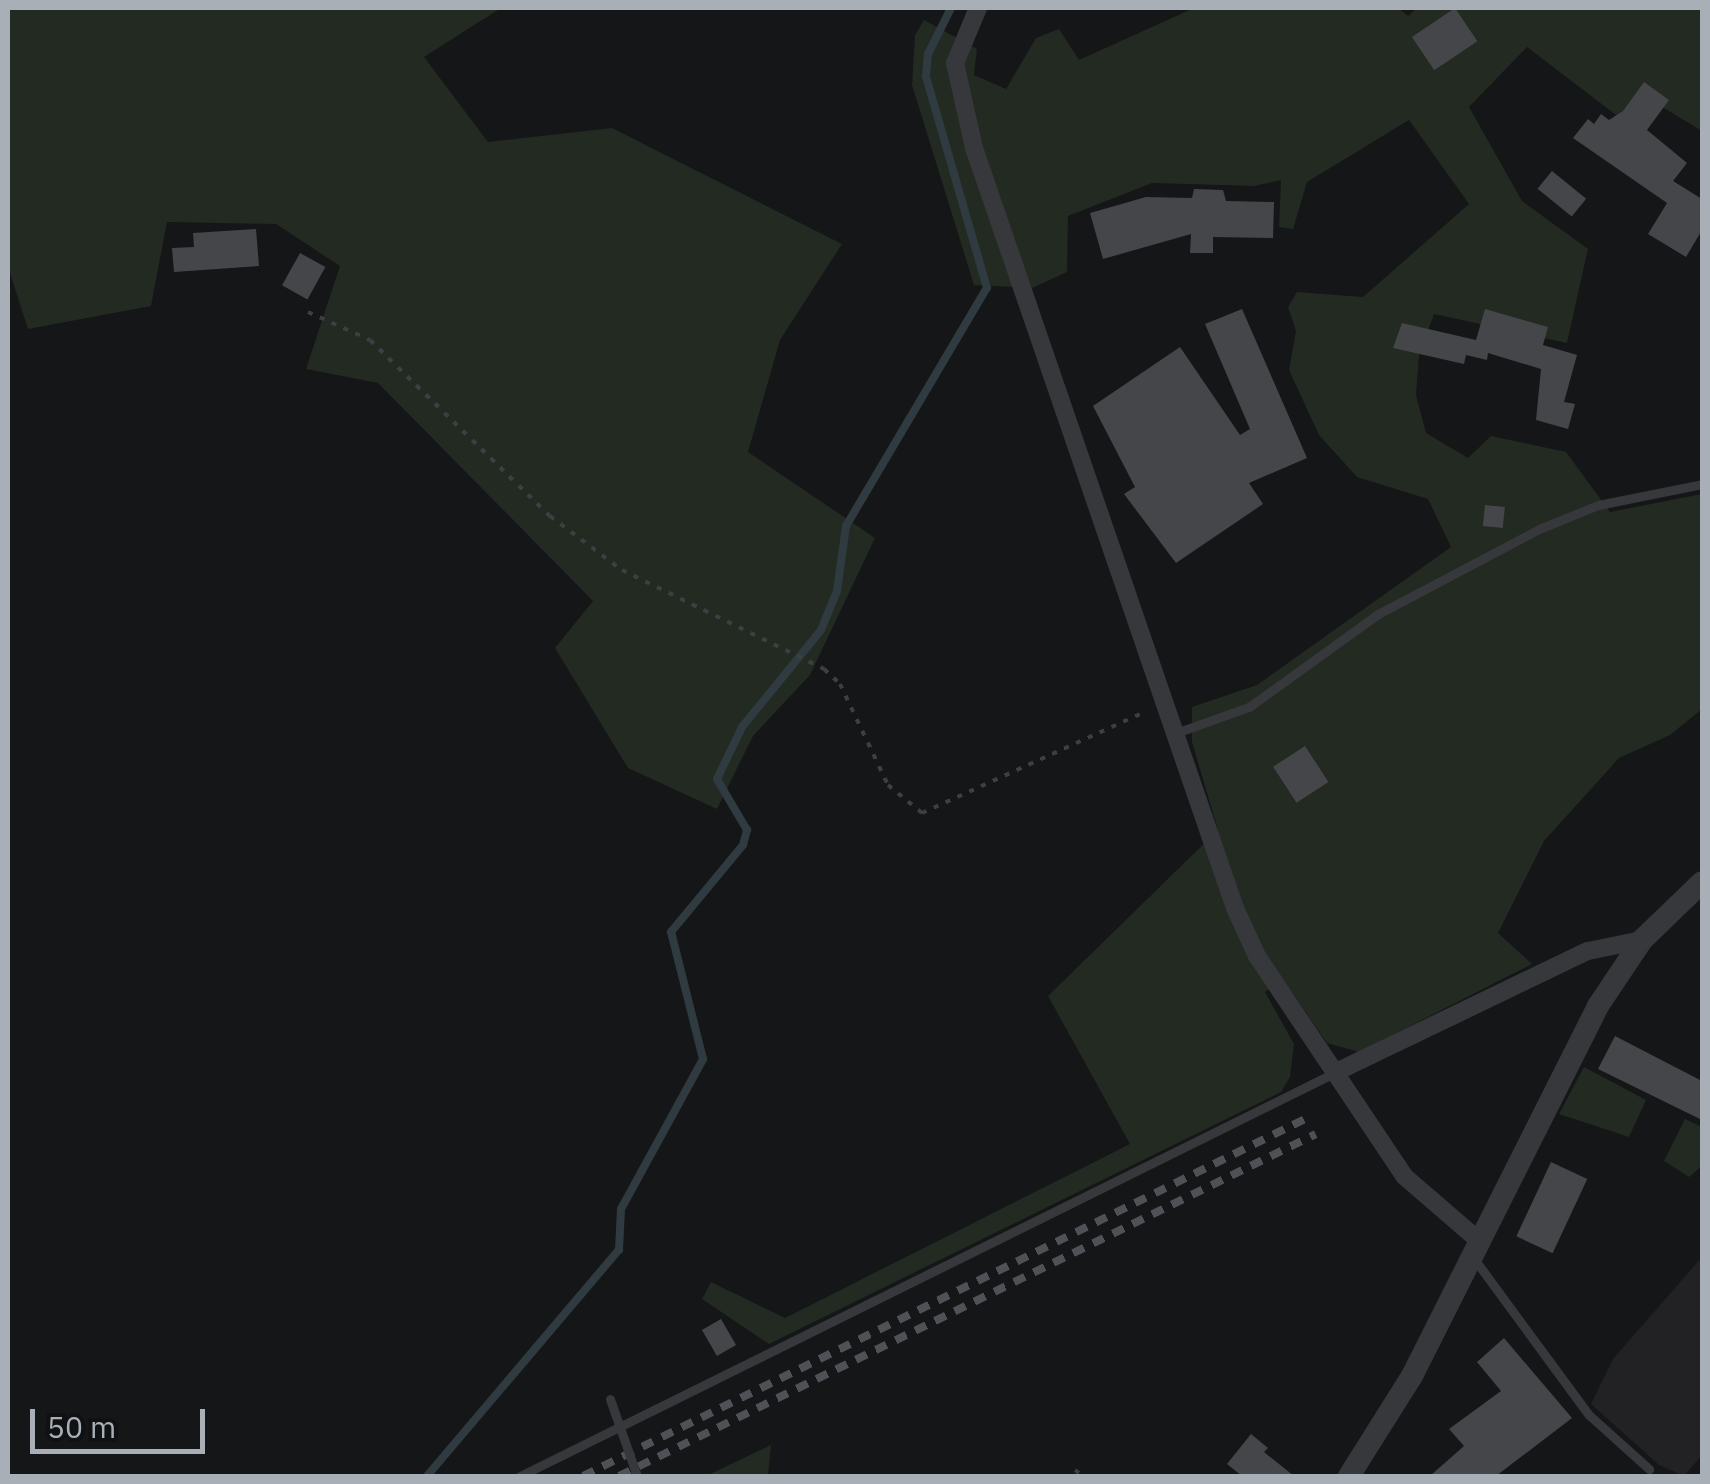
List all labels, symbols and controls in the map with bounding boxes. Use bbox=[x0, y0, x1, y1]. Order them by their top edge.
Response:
scale bar bbox=[35, 1389, 210, 1451]
text: 50 m bbox=[47, 1407, 116, 1446]

